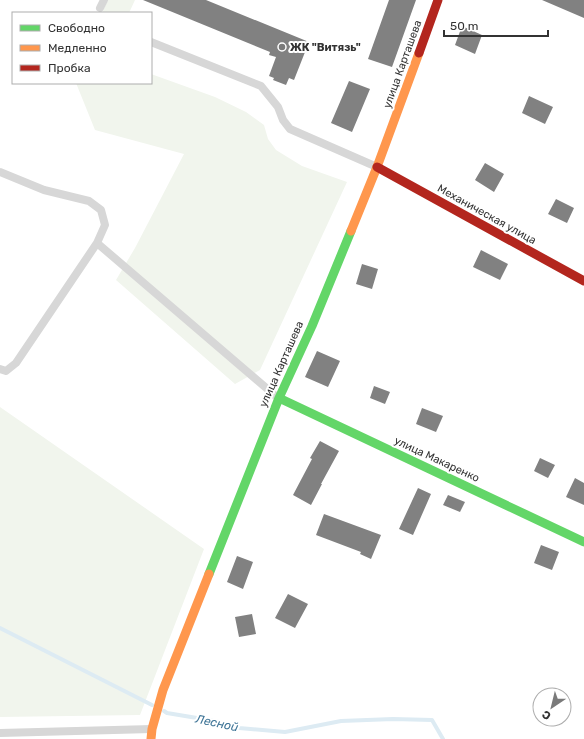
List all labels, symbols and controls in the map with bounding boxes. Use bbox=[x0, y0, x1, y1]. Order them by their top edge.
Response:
legend bbox=[12, 12, 152, 84]
scale bar bbox=[444, 12, 548, 38]
street label: улица Карташева bbox=[380, 18, 424, 110]
text: 50 m bbox=[450, 19, 478, 33]
text: Свободно bbox=[48, 21, 105, 35]
text: Медленно bbox=[48, 41, 107, 55]
place label: ЖК "Витязь" bbox=[290, 41, 361, 54]
marker: ЖК "Витязь" bbox=[277, 42, 287, 52]
text: Пробка bbox=[48, 61, 91, 75]
street label: Механическая улица bbox=[435, 182, 538, 247]
street label: улица Карташева bbox=[257, 319, 306, 409]
street label: улица Макаренко bbox=[392, 434, 481, 485]
north arrow bbox=[532, 687, 572, 727]
text: С bbox=[539, 707, 553, 722]
water label: Лесной bbox=[194, 711, 240, 734]

